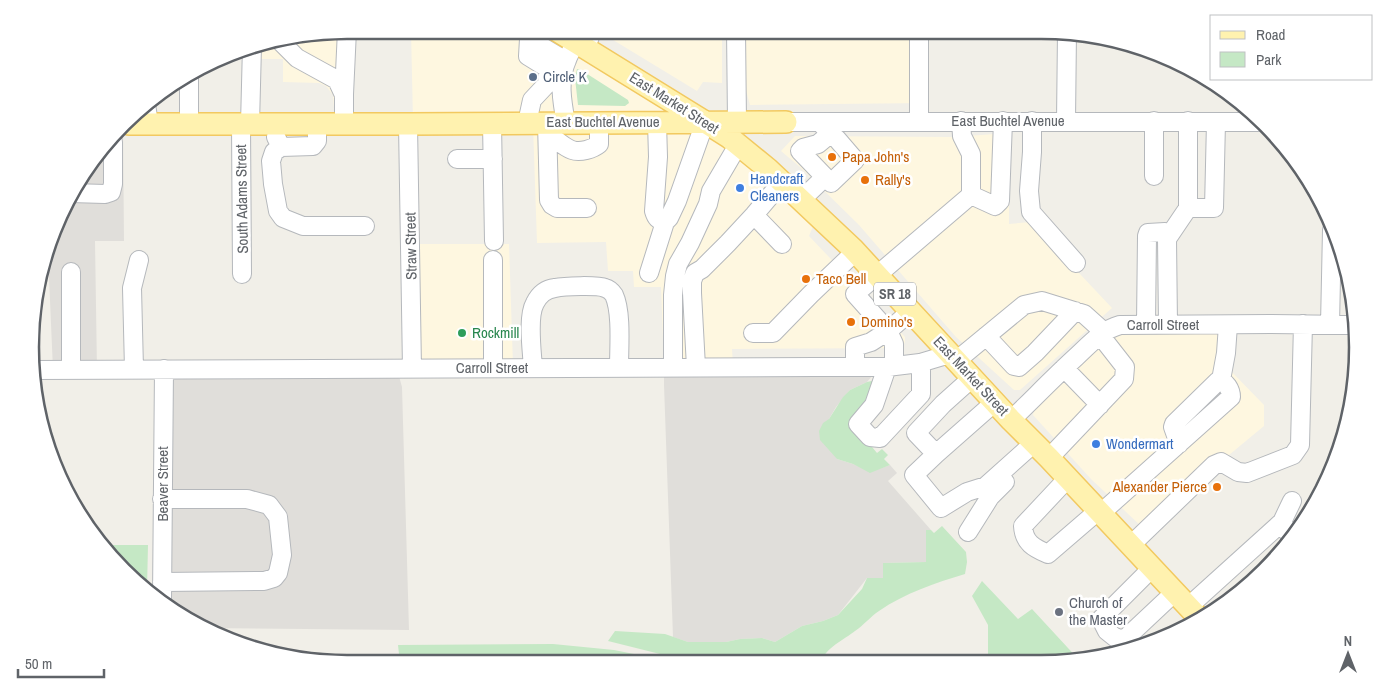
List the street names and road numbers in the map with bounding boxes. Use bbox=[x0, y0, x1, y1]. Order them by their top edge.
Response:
street label: East Market Street bbox=[626, 67, 724, 139]
street label: East Buchtel Avenue bbox=[951, 110, 1065, 131]
street label: East Buchtel Avenue bbox=[546, 111, 660, 132]
street label: South Adams Street bbox=[230, 144, 253, 254]
street label: Straw Street bbox=[399, 211, 422, 280]
road number: SR 18 bbox=[874, 282, 916, 306]
street label: Carroll Street bbox=[1127, 314, 1200, 335]
street label: East Market Street bbox=[929, 331, 1014, 420]
street label: Carroll Street bbox=[456, 357, 529, 378]
street label: Beaver Street bbox=[152, 446, 173, 522]

